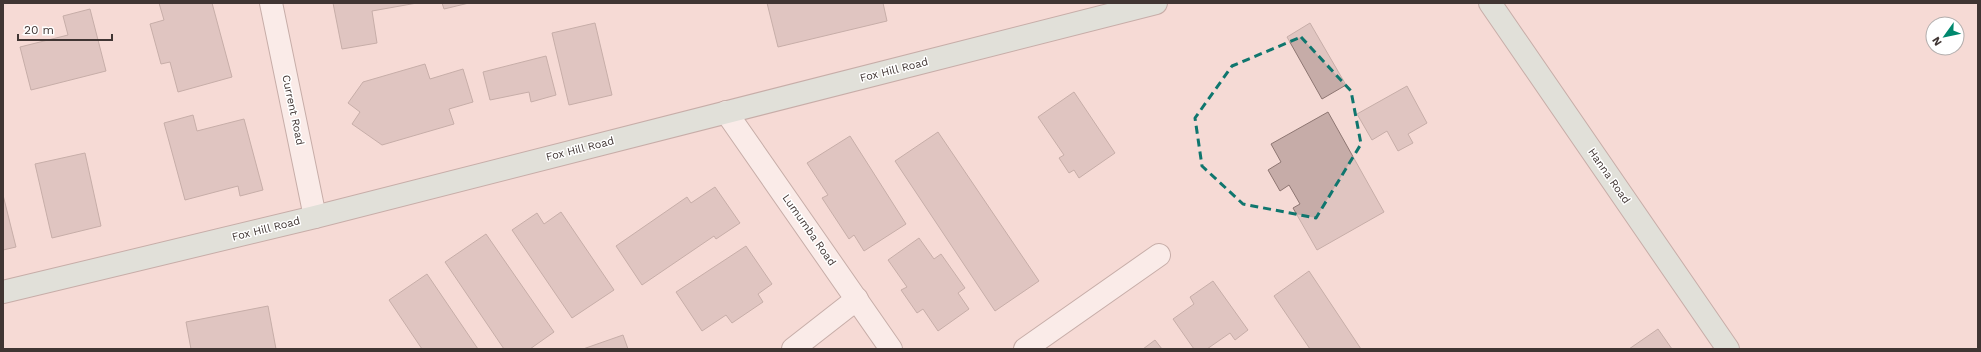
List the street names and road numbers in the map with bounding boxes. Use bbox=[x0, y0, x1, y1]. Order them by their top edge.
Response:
street label: Fox Hill Road bbox=[859, 55, 929, 85]
street label: Current Road bbox=[279, 74, 307, 146]
street label: Fox Hill Road bbox=[545, 134, 615, 164]
street label: Hanna Road bbox=[1585, 146, 1633, 206]
street label: Lumumba Road bbox=[779, 192, 839, 268]
street label: Fox Hill Road bbox=[231, 214, 301, 244]

